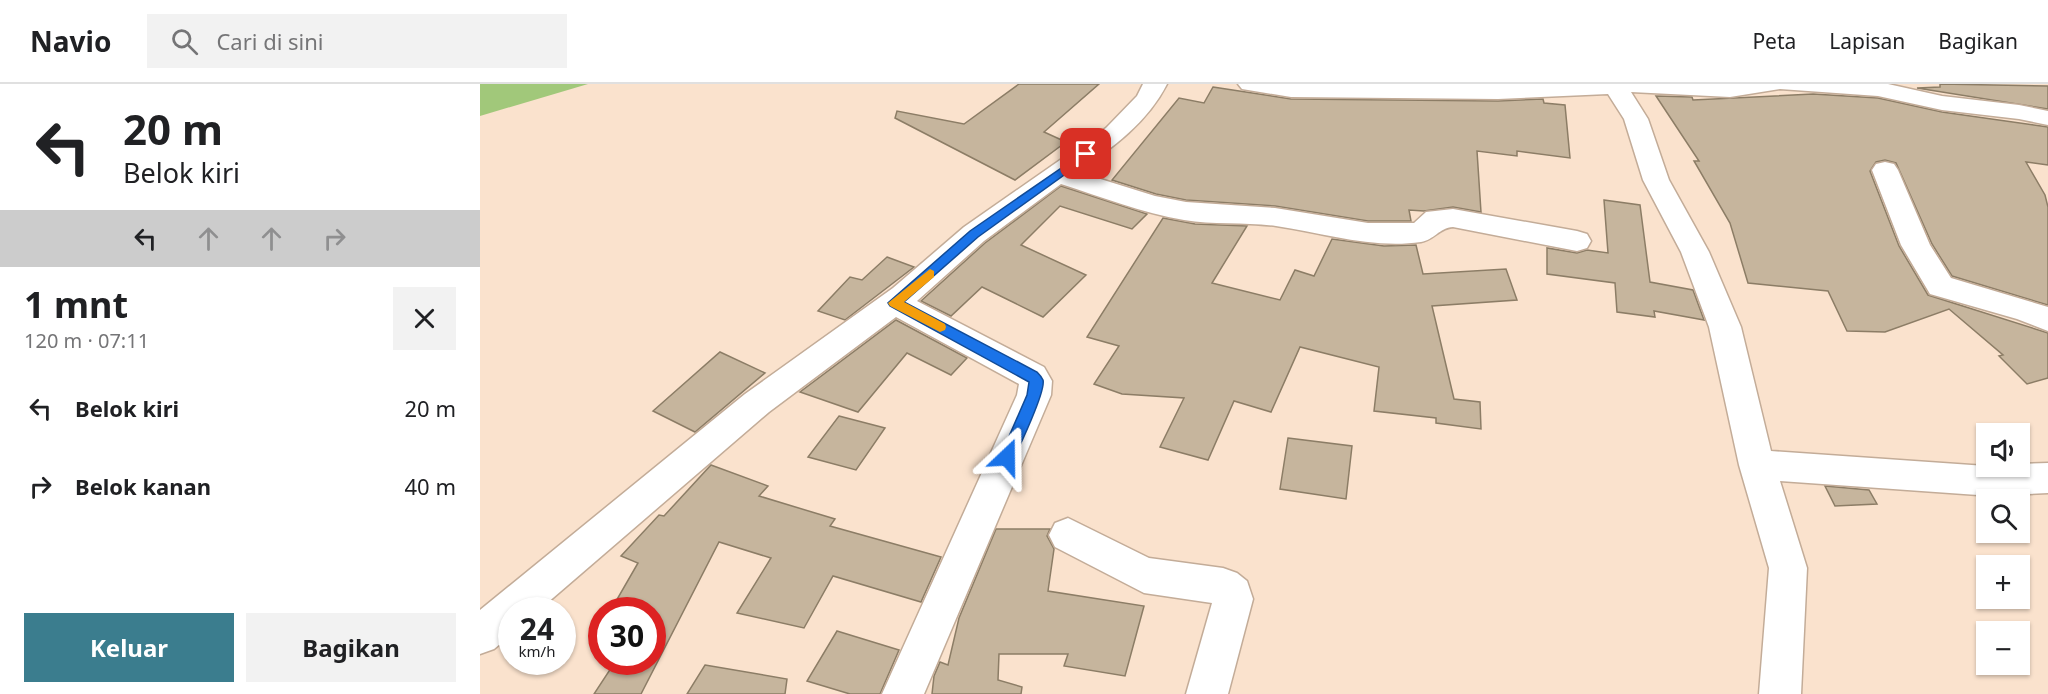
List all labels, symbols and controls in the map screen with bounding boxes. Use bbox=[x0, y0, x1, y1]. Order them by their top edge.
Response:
search box bbox=[147, 14, 567, 68]
text: Navio bbox=[30, 22, 111, 60]
icon: search bbox=[168, 25, 201, 58]
text: Cari di sini bbox=[216, 26, 324, 56]
text: Peta bbox=[1752, 27, 1796, 55]
text: Lapisan bbox=[1829, 27, 1905, 55]
text: Bagikan bbox=[1938, 27, 2018, 55]
text: 20 m bbox=[123, 100, 223, 157]
icon: left bbox=[24, 108, 102, 186]
pin bbox=[1060, 128, 1111, 179]
icon: arrive bbox=[1069, 137, 1102, 170]
text: Belok kiri bbox=[123, 154, 240, 191]
icon: left bbox=[129, 222, 162, 255]
icon: ahead bbox=[192, 222, 225, 255]
icon: ahead bbox=[255, 222, 288, 255]
icon: right bbox=[318, 222, 351, 255]
text: 1 mnt bbox=[24, 280, 128, 329]
button: close bbox=[393, 287, 456, 350]
text: 120 m · 07:11 bbox=[24, 327, 149, 354]
icon: left bbox=[24, 392, 57, 425]
text: Belok kiri bbox=[75, 393, 179, 423]
text: 20 m bbox=[405, 393, 456, 423]
map controls bbox=[1976, 423, 2030, 675]
button: sound bbox=[1976, 423, 2030, 477]
position arrow bbox=[975, 425, 1039, 489]
icon: right bbox=[24, 470, 57, 503]
text: Belok kanan bbox=[75, 471, 211, 501]
text: 40 m bbox=[405, 471, 456, 501]
button: search bbox=[1976, 489, 2030, 543]
button: + bbox=[1976, 555, 2030, 609]
speed limit sign: 30 bbox=[588, 597, 666, 675]
text: 24 bbox=[520, 608, 554, 649]
button: Keluar bbox=[24, 613, 234, 682]
button: Bagikan bbox=[246, 613, 456, 682]
button: − bbox=[1976, 621, 2030, 675]
text: km/h bbox=[519, 641, 555, 661]

